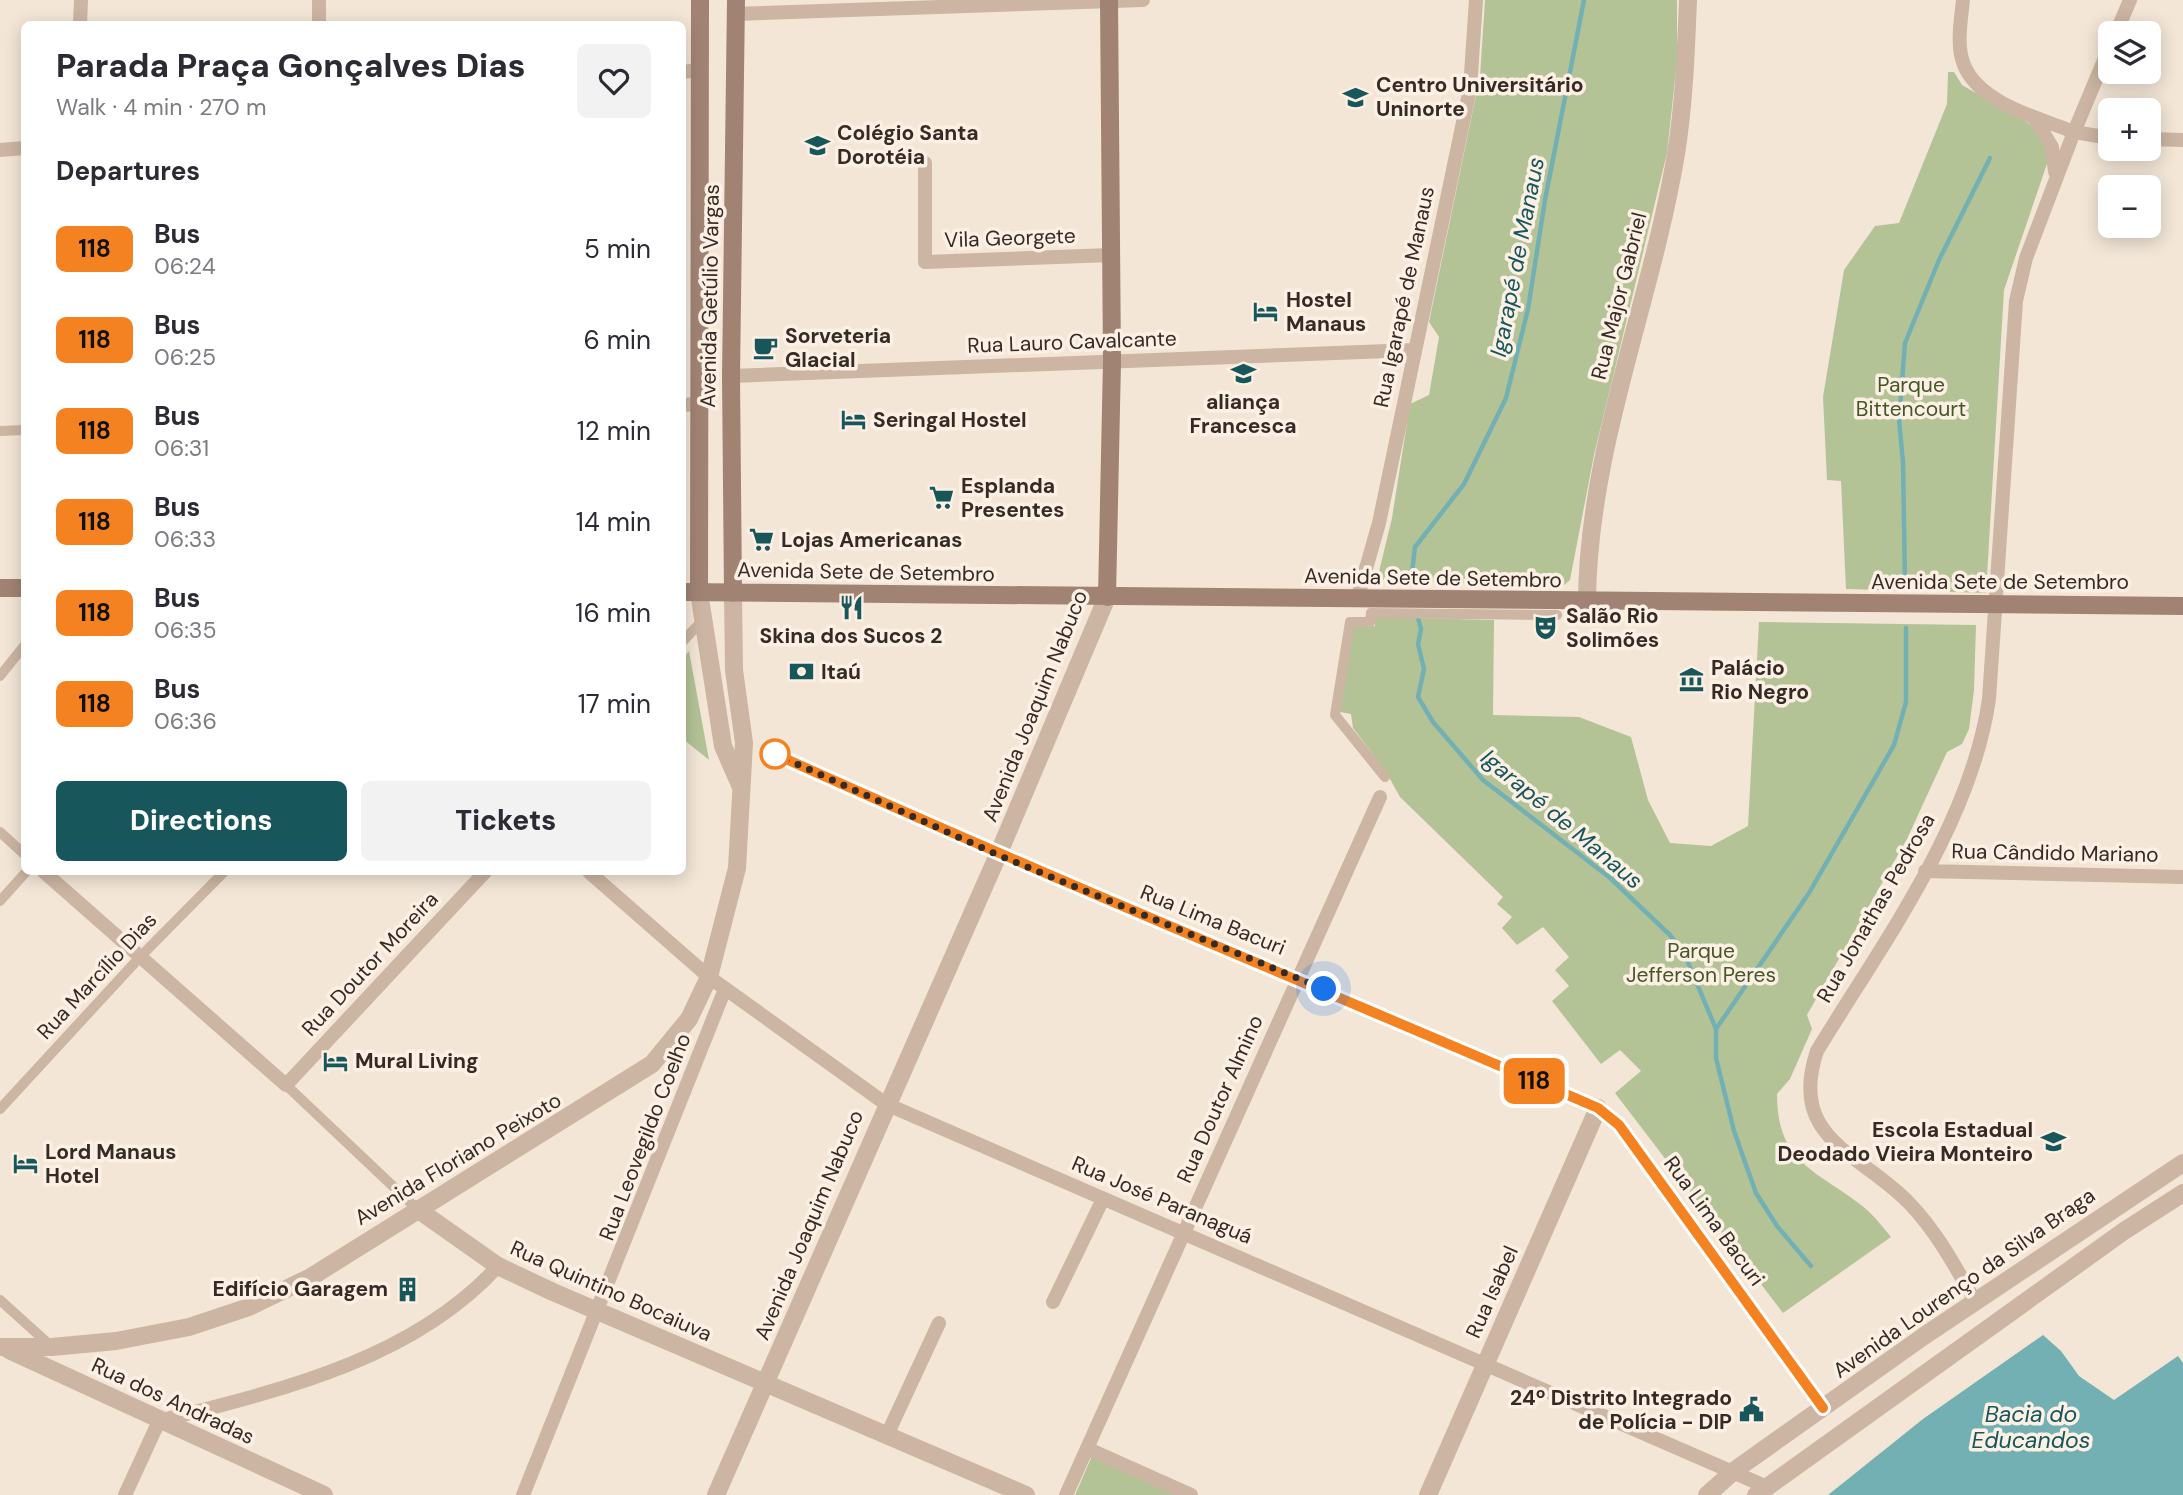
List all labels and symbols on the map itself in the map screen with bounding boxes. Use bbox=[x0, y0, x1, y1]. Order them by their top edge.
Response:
place label: Centro Universitário Uninorte bbox=[1376, 71, 1584, 123]
school or university icon: Centro Universitário Uninorte bbox=[1342, 83, 1370, 111]
place label: Colégio Santa Dorotéia bbox=[837, 119, 979, 171]
school or university icon: Colégio Santa Dorotéia bbox=[803, 131, 831, 159]
water label: Igarapé de Manaus bbox=[1483, 155, 1551, 359]
street label: Avenida Getúlio Vargas bbox=[694, 184, 726, 408]
street label: Rua Igarapé de Manaus bbox=[1367, 184, 1441, 410]
street label: Rua Major Gabriel bbox=[1585, 209, 1653, 383]
street label: Vila Georgete bbox=[944, 222, 1076, 254]
place label: Hostel Manaus bbox=[1286, 286, 1366, 338]
hotel icon: Hostel Manaus bbox=[1252, 298, 1280, 326]
place label: Sorveteria Glacial bbox=[785, 322, 891, 374]
street label: Rua Lauro Cavalcante bbox=[967, 324, 1177, 360]
cafe icon: Sorveteria Glacial bbox=[751, 334, 779, 362]
school or university icon: aliança Francesca bbox=[1229, 359, 1257, 387]
park label: Parque Bittencourt bbox=[1856, 371, 1966, 423]
place label: aliança Francesca bbox=[1189, 388, 1297, 440]
hotel icon: Seringal Hostel bbox=[839, 406, 867, 434]
place label: Seringal Hostel bbox=[873, 406, 1027, 434]
place label: Esplanda Presentes bbox=[961, 472, 1064, 524]
supermarket icon: Esplanda Presentes bbox=[927, 484, 955, 512]
supermarket icon: Lojas Americanas bbox=[747, 526, 775, 554]
place label: Lojas Americanas bbox=[781, 526, 962, 554]
street label: Avenida Sete de Setembro bbox=[737, 556, 995, 588]
street label: Avenida Sete de Setembro bbox=[1304, 562, 1562, 594]
street label: Avenida Sete de Setembro bbox=[1871, 568, 2129, 596]
street label: Avenida Joaquim Nabuco bbox=[976, 586, 1094, 826]
restaurant icon: Skina dos Sucos 2 bbox=[837, 593, 865, 621]
place label: Salão Rio Solimões bbox=[1566, 602, 1659, 654]
theatre icon: Salão Rio Solimões bbox=[1532, 614, 1560, 642]
place label: Skina dos Sucos 2 bbox=[760, 622, 942, 650]
place label: Palácio Rio Negro bbox=[1711, 654, 1809, 706]
bank icon: Itaú bbox=[787, 658, 815, 686]
place label: Itaú bbox=[821, 658, 861, 686]
museum icon: Palácio Rio Negro bbox=[1677, 666, 1705, 694]
unlabelled marker bbox=[760, 739, 790, 769]
water label: Igarapé de Manaus bbox=[1475, 742, 1649, 896]
street label: Rua Jonathas Pedrosa bbox=[1810, 808, 1942, 1008]
street label: Rua Cândido Mariano bbox=[1951, 837, 2159, 869]
street label: Rua Lima Bacuri bbox=[1136, 878, 1290, 962]
street label: Rua Doutor Moreira bbox=[296, 886, 444, 1042]
street label: Rua Marcílio Dias bbox=[31, 907, 163, 1045]
park label: Parque Jefferson Peres bbox=[1626, 937, 1776, 989]
your location bbox=[1306, 971, 1341, 1006]
street label: Rua Doutor Almino bbox=[1170, 1011, 1270, 1187]
street label: Rua Leovegildo Coelho bbox=[593, 1029, 697, 1245]
hotel icon: Mural Living bbox=[321, 1047, 349, 1075]
place label: Mural Living bbox=[355, 1047, 479, 1075]
line badge: 118 bbox=[1494, 1058, 1574, 1104]
street label: Avenida Floriano Peixoto bbox=[350, 1086, 566, 1232]
street label: Avenida Joaquim Nabuco bbox=[748, 1106, 870, 1344]
place label: Escola Estadual Deodado Vieira Monteiro bbox=[1778, 1116, 2033, 1168]
school or university icon: Escola Estadual Deodado Vieira Monteiro bbox=[2039, 1128, 2067, 1156]
place label: Lord Manaus Hotel bbox=[45, 1138, 176, 1190]
street label: Rua José Paranaguá bbox=[1067, 1149, 1257, 1251]
hotel icon: Lord Manaus Hotel bbox=[11, 1150, 39, 1178]
street label: Rua Lima Bacuri bbox=[1657, 1150, 1771, 1292]
street label: Avenida Lourenço da Silva Braga bbox=[1827, 1182, 2101, 1384]
street label: Rua Quintino Bocaiuva bbox=[506, 1234, 716, 1348]
street label: Rua Isabel bbox=[1459, 1241, 1525, 1343]
place label: Edifício Garagem bbox=[213, 1275, 388, 1303]
building icon: Edifício Garagem bbox=[394, 1275, 422, 1303]
street label: Rua dos Andradas bbox=[87, 1351, 259, 1451]
place label: 24º Distrito Integrado de Polícia - DIP bbox=[1510, 1384, 1732, 1436]
public building icon: 24º Distrito Integrado de Polícia - DIP bbox=[1738, 1396, 1766, 1424]
water label: Bacia do Educandos bbox=[1972, 1399, 2090, 1455]

